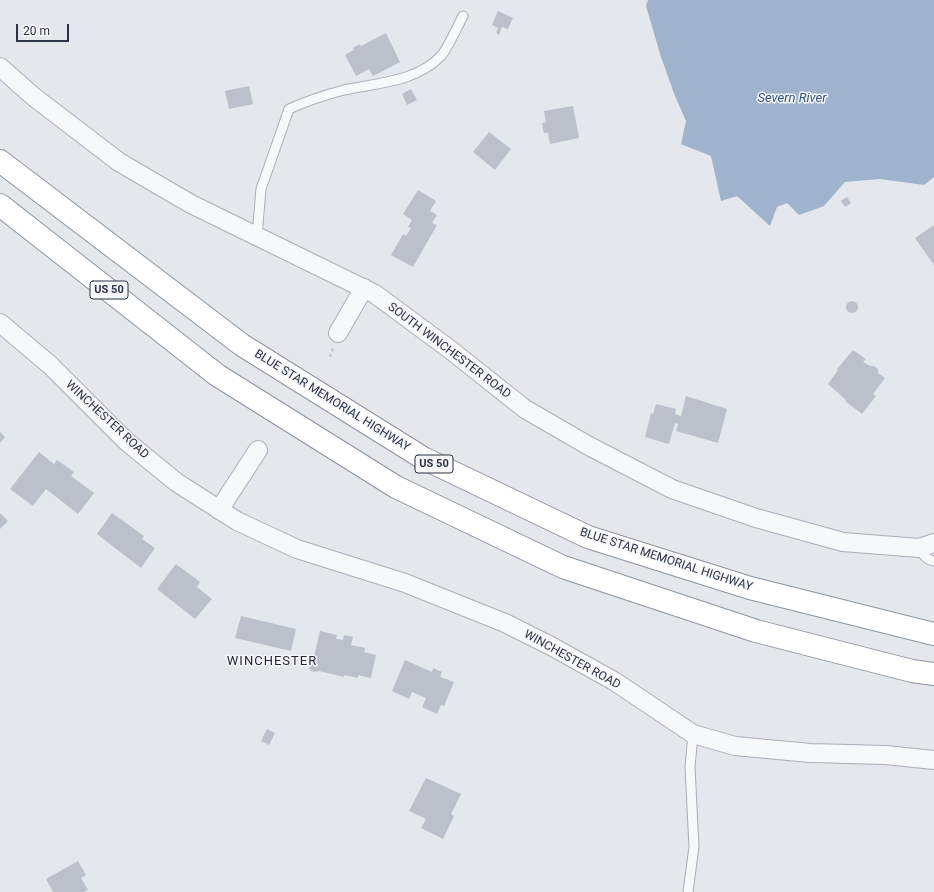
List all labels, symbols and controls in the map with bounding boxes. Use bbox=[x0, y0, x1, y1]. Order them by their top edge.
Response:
scale bar bbox=[18, 16, 71, 42]
text: 20 m bbox=[23, 24, 50, 38]
water label: Severn River bbox=[757, 91, 827, 107]
road number: US 50 bbox=[90, 281, 128, 299]
street label: SOUTH WINCHESTER ROAD bbox=[385, 300, 513, 402]
street label: BLUE STAR MEMORIAL HIGHWAY bbox=[252, 347, 412, 455]
street label: WINCHESTER ROAD bbox=[62, 378, 152, 462]
road number: US 50 bbox=[415, 455, 453, 473]
street label: BLUE STAR MEMORIAL HIGHWAY bbox=[578, 525, 754, 595]
street label: WINCHESTER ROAD bbox=[521, 627, 623, 693]
district label: WINCHESTER bbox=[227, 654, 317, 670]

